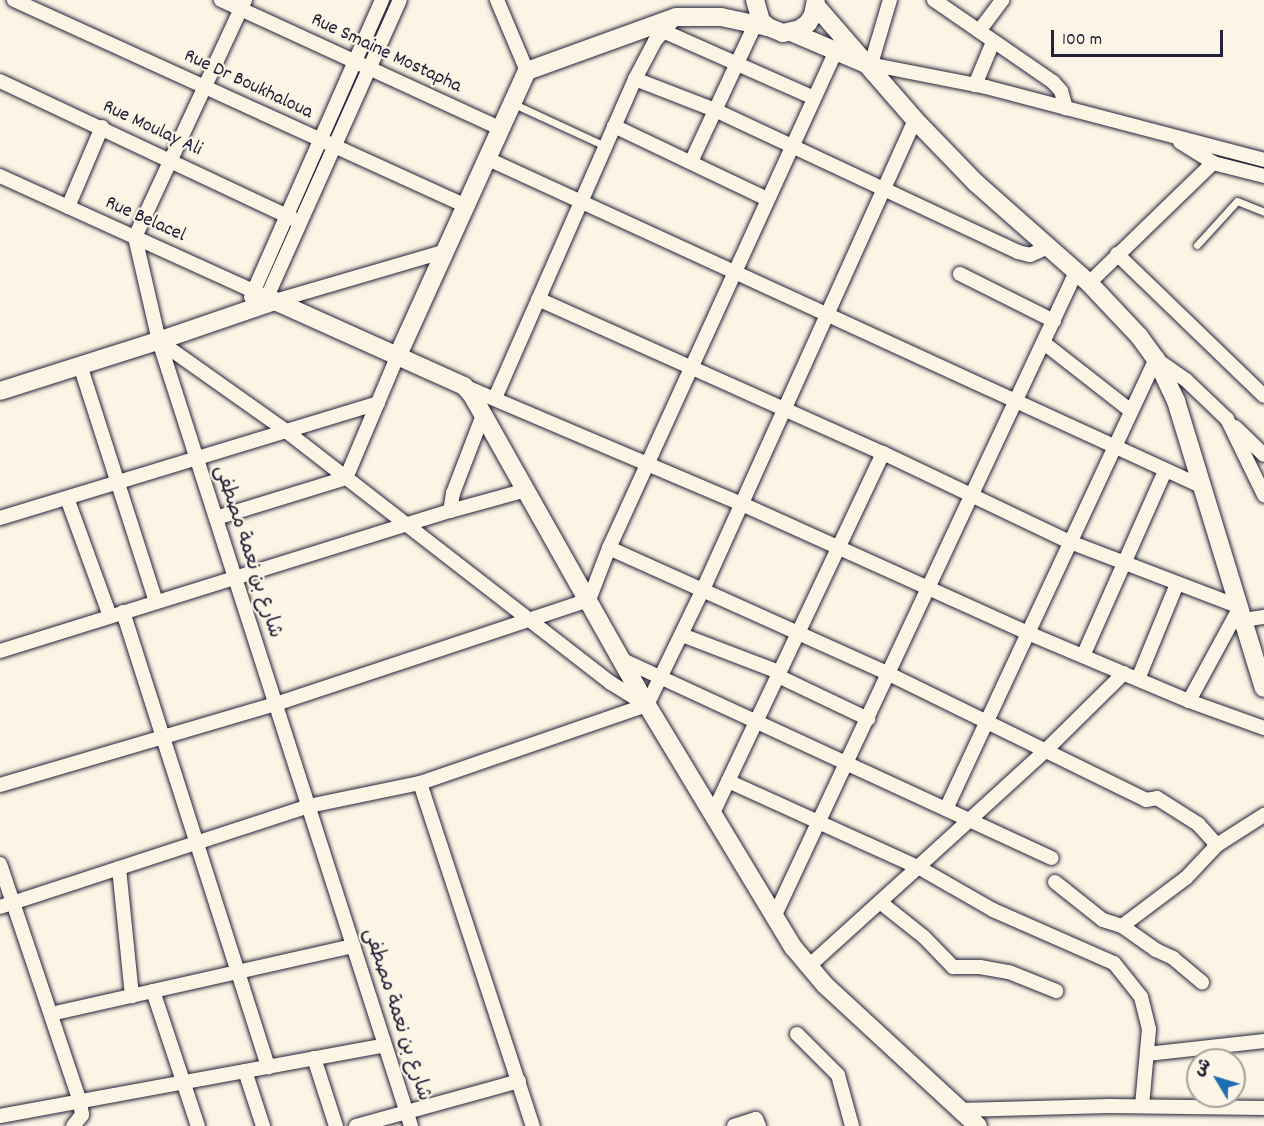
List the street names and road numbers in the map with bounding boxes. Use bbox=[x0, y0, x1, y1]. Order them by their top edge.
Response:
street label: Rue Smaine Mostapha bbox=[307, 9, 465, 99]
street label: Rue Dr Boukhaloua bbox=[180, 45, 316, 125]
street label: Rue Moulay Ali bbox=[98, 95, 206, 163]
street label: Rue Belacel bbox=[101, 192, 189, 248]
street label: شارع بن نعمة مصطفى bbox=[208, 462, 286, 642]
street label: شارع بن نعمة مصطفى bbox=[357, 925, 435, 1105]

